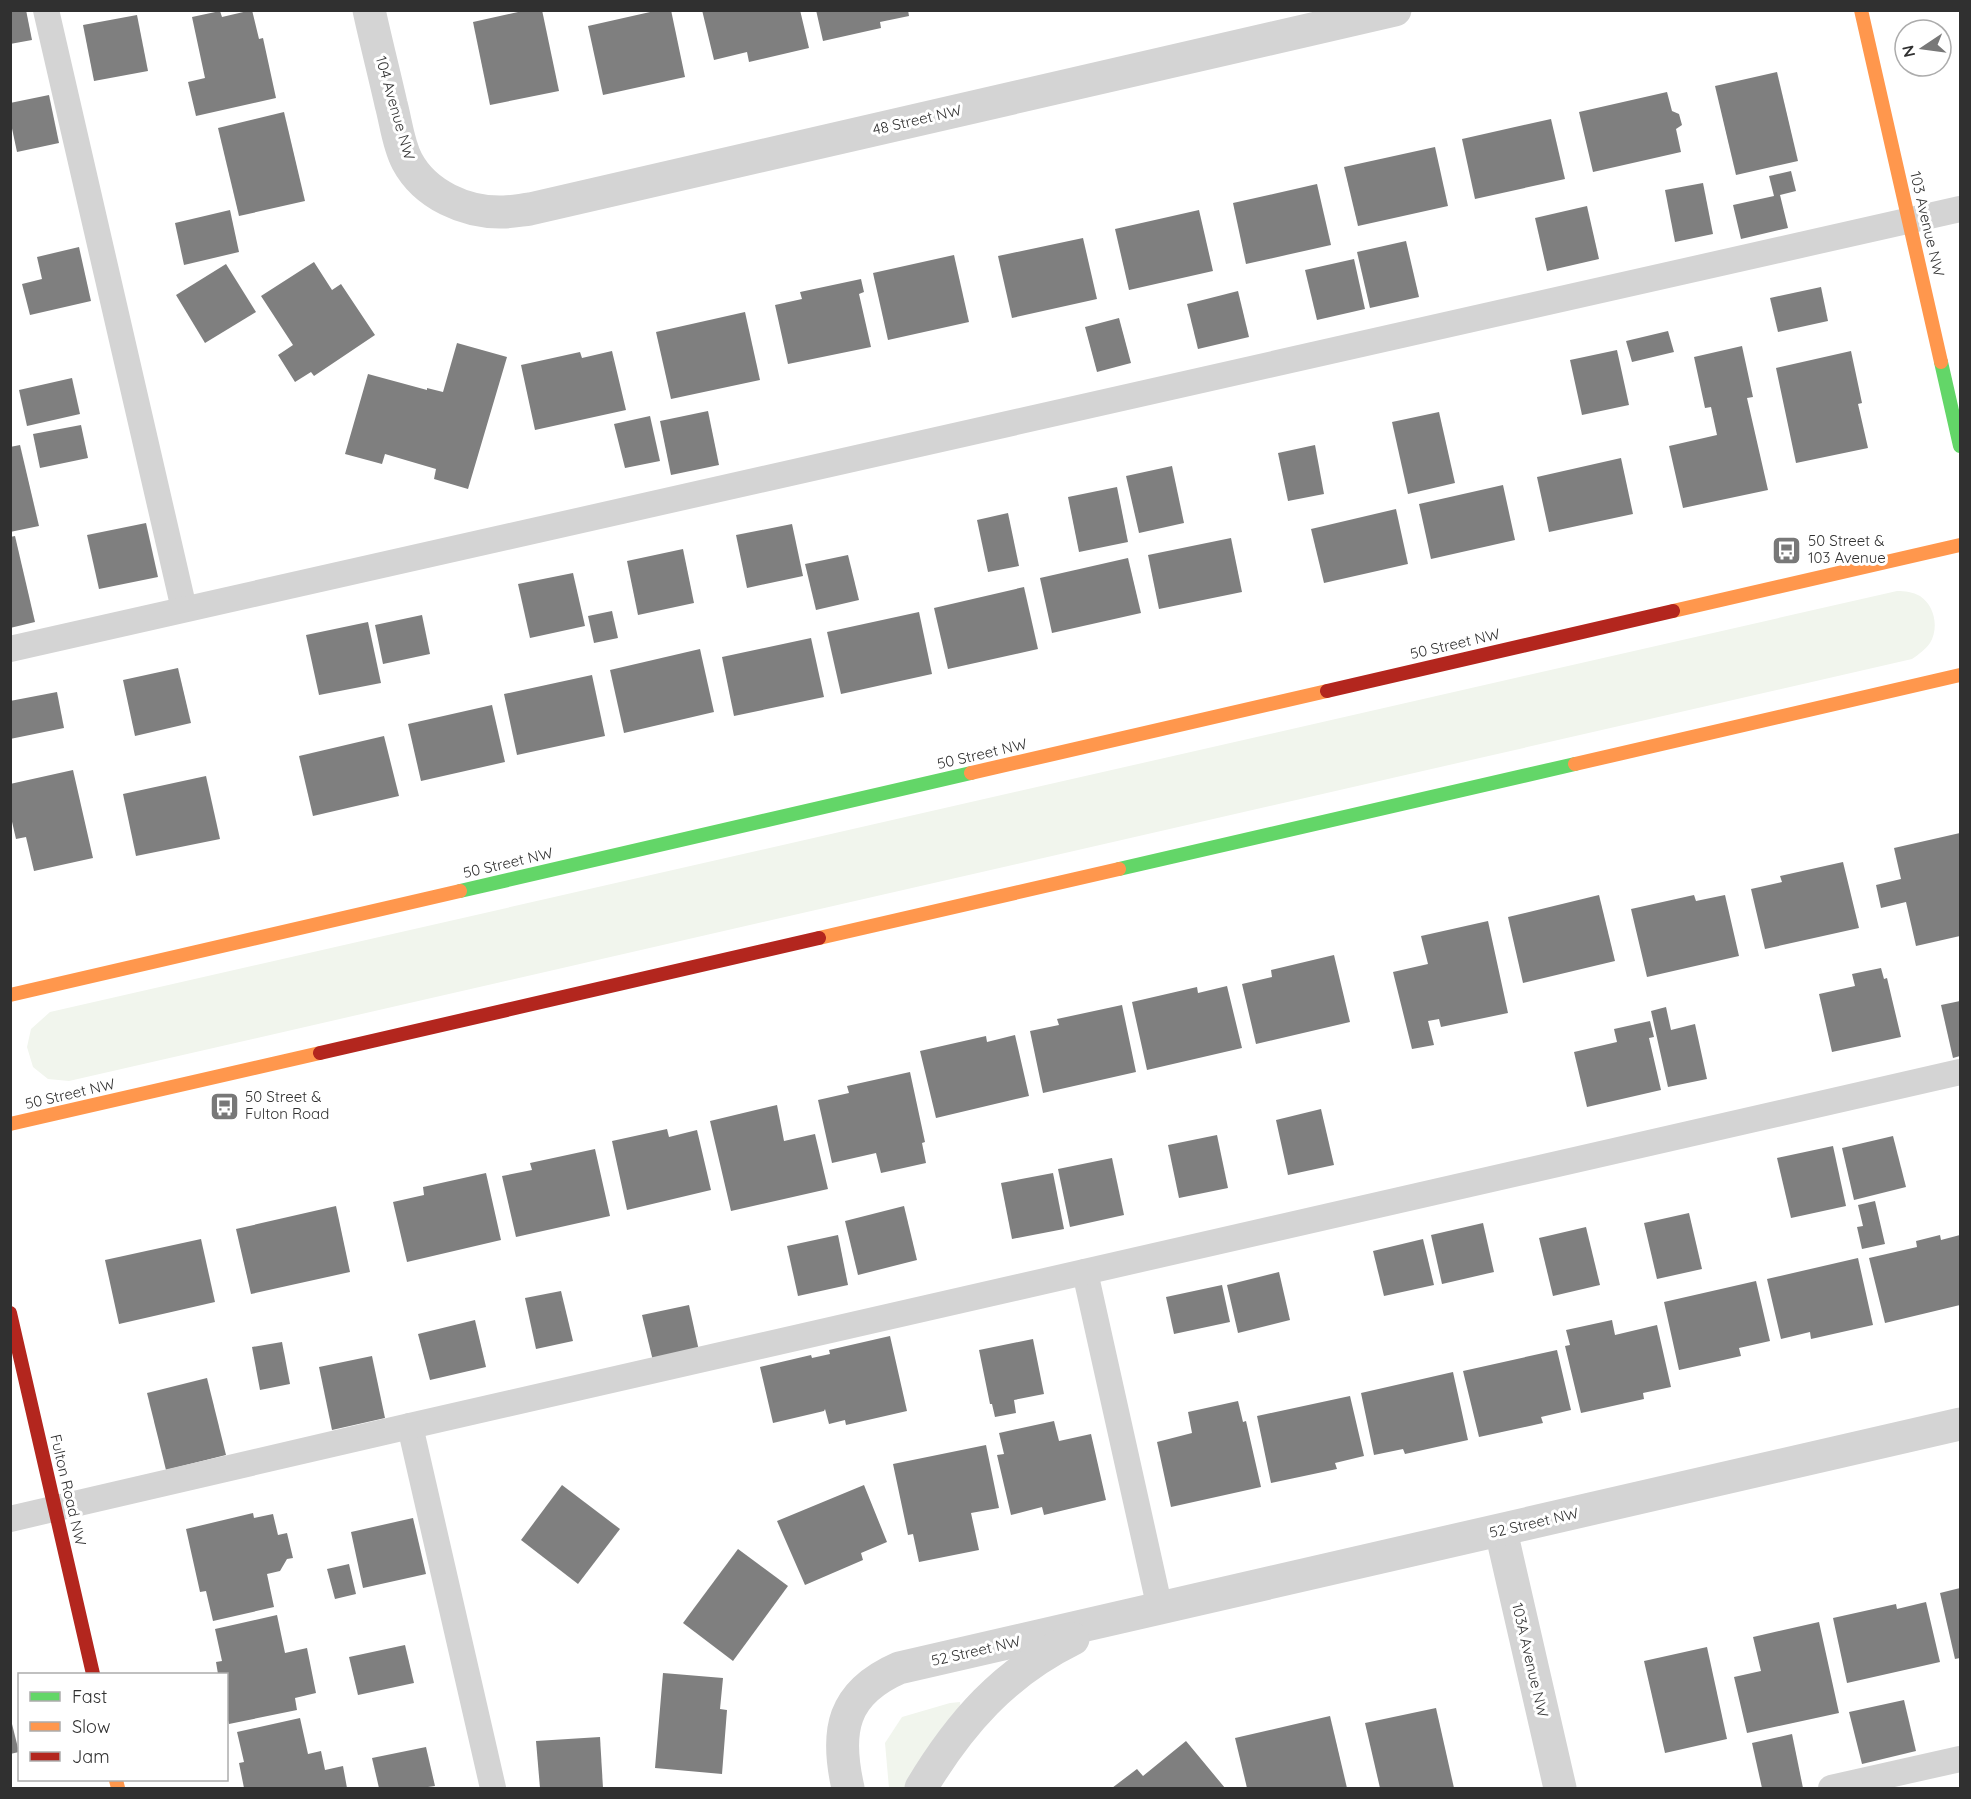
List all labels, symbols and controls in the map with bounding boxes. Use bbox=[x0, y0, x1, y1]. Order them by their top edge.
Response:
north arrow bbox=[1893, 18, 1953, 78]
text: N bbox=[1897, 43, 1919, 59]
street label: 104 Avenue NW bbox=[372, 54, 420, 163]
street label: 48 Street NW bbox=[871, 100, 964, 139]
street label: 103 Avenue NW bbox=[1906, 169, 1949, 279]
place label: 50 Street & 103 Avenue bbox=[1808, 531, 1886, 567]
bus stop icon: 50 Street & 103 Avenue bbox=[1771, 534, 1803, 566]
street label: 50 Street NW bbox=[1408, 624, 1502, 663]
street label: 50 Street NW bbox=[935, 734, 1029, 773]
street label: 50 Street NW bbox=[461, 843, 555, 882]
street label: 50 Street NW bbox=[23, 1074, 117, 1113]
place label: 50 Street & Fulton Road bbox=[245, 1087, 329, 1123]
bus stop icon: 50 Street & Fulton Road bbox=[208, 1090, 240, 1122]
street label: Fulton Road NW bbox=[46, 1432, 91, 1548]
street label: 52 Street NW bbox=[1487, 1503, 1581, 1542]
street label: 103A Avenue NW bbox=[1508, 1601, 1553, 1719]
street label: 52 Street NW bbox=[929, 1631, 1023, 1670]
legend bbox=[18, 1673, 228, 1781]
text: Fast bbox=[72, 1685, 107, 1708]
text: Slow bbox=[72, 1715, 110, 1738]
text: Jam bbox=[72, 1745, 110, 1768]

